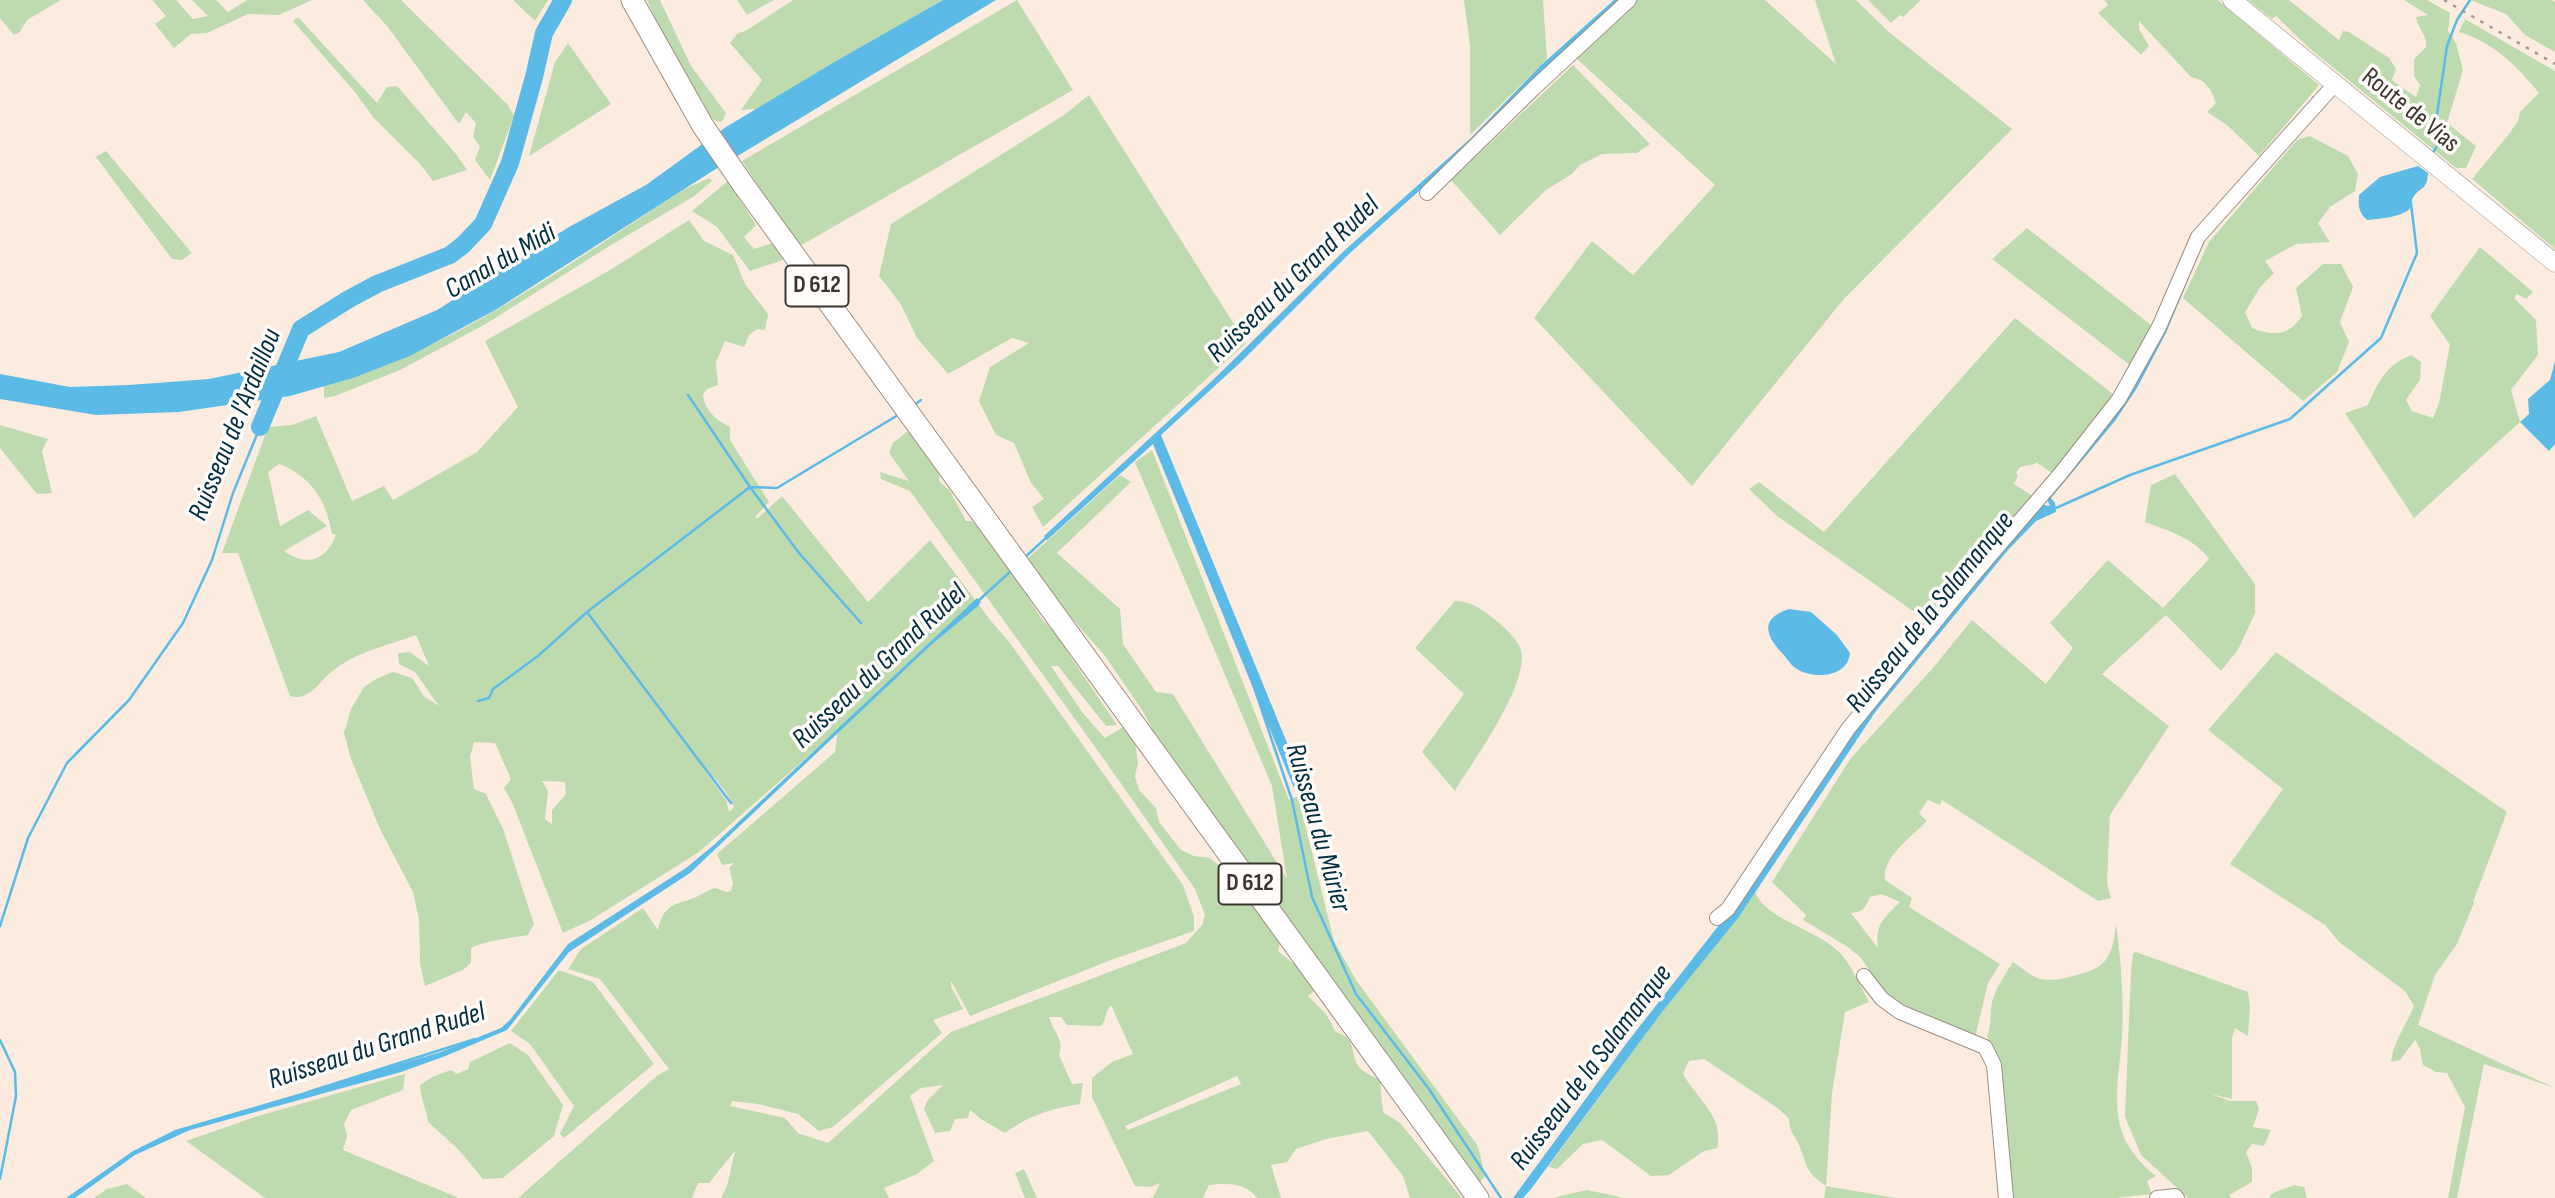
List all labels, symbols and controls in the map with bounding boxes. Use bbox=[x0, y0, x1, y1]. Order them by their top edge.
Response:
street label: Route de Vias bbox=[2355, 62, 2465, 160]
water label: Ruisseau du Grand Rudel bbox=[1201, 189, 1387, 371]
water label: Canal du Midi bbox=[440, 217, 562, 307]
road number: D 612 bbox=[786, 265, 848, 306]
water label: Ruisseau de l'Ardaillou bbox=[182, 324, 290, 526]
water label: Ruisseau de la Salamanque bbox=[1840, 506, 2022, 720]
water label: Ruisseau du Grand Rudel bbox=[786, 578, 974, 756]
water label: Ruisseau du Mûrier bbox=[1277, 740, 1357, 916]
road number: D 612 bbox=[1218, 864, 1282, 904]
water label: Ruisseau de la Salamanque bbox=[1504, 959, 1680, 1177]
water label: Ruisseau du Grand Rudel bbox=[264, 996, 490, 1098]

